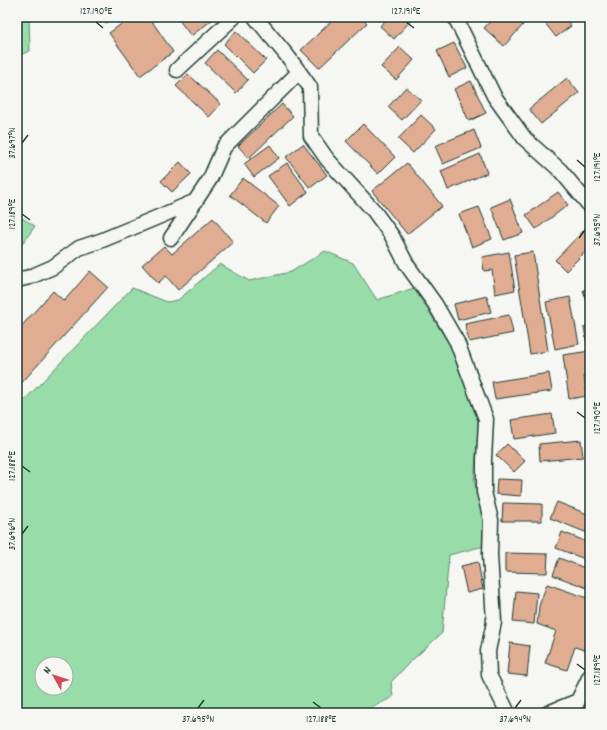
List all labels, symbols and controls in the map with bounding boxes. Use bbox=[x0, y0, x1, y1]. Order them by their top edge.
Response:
text: 127.190°E bbox=[80, 5, 112, 19]
text: 127.191°E bbox=[392, 5, 421, 19]
text: 37.697°N bbox=[6, 127, 20, 159]
text: 127.191°E bbox=[591, 152, 605, 181]
text: 127.189°E bbox=[6, 198, 20, 229]
text: 37.695°N bbox=[591, 214, 605, 246]
text: 127.190°E bbox=[591, 402, 605, 434]
text: 127.188°E bbox=[6, 451, 20, 481]
text: 37.696°N bbox=[6, 518, 20, 550]
text: 127.189°E bbox=[591, 654, 605, 685]
north arrow bbox=[34, 656, 74, 696]
text: N bbox=[40, 663, 56, 678]
text: 37.695°N bbox=[182, 713, 214, 727]
text: 127.188°E bbox=[306, 713, 336, 727]
text: 37.694°N bbox=[499, 713, 531, 727]

